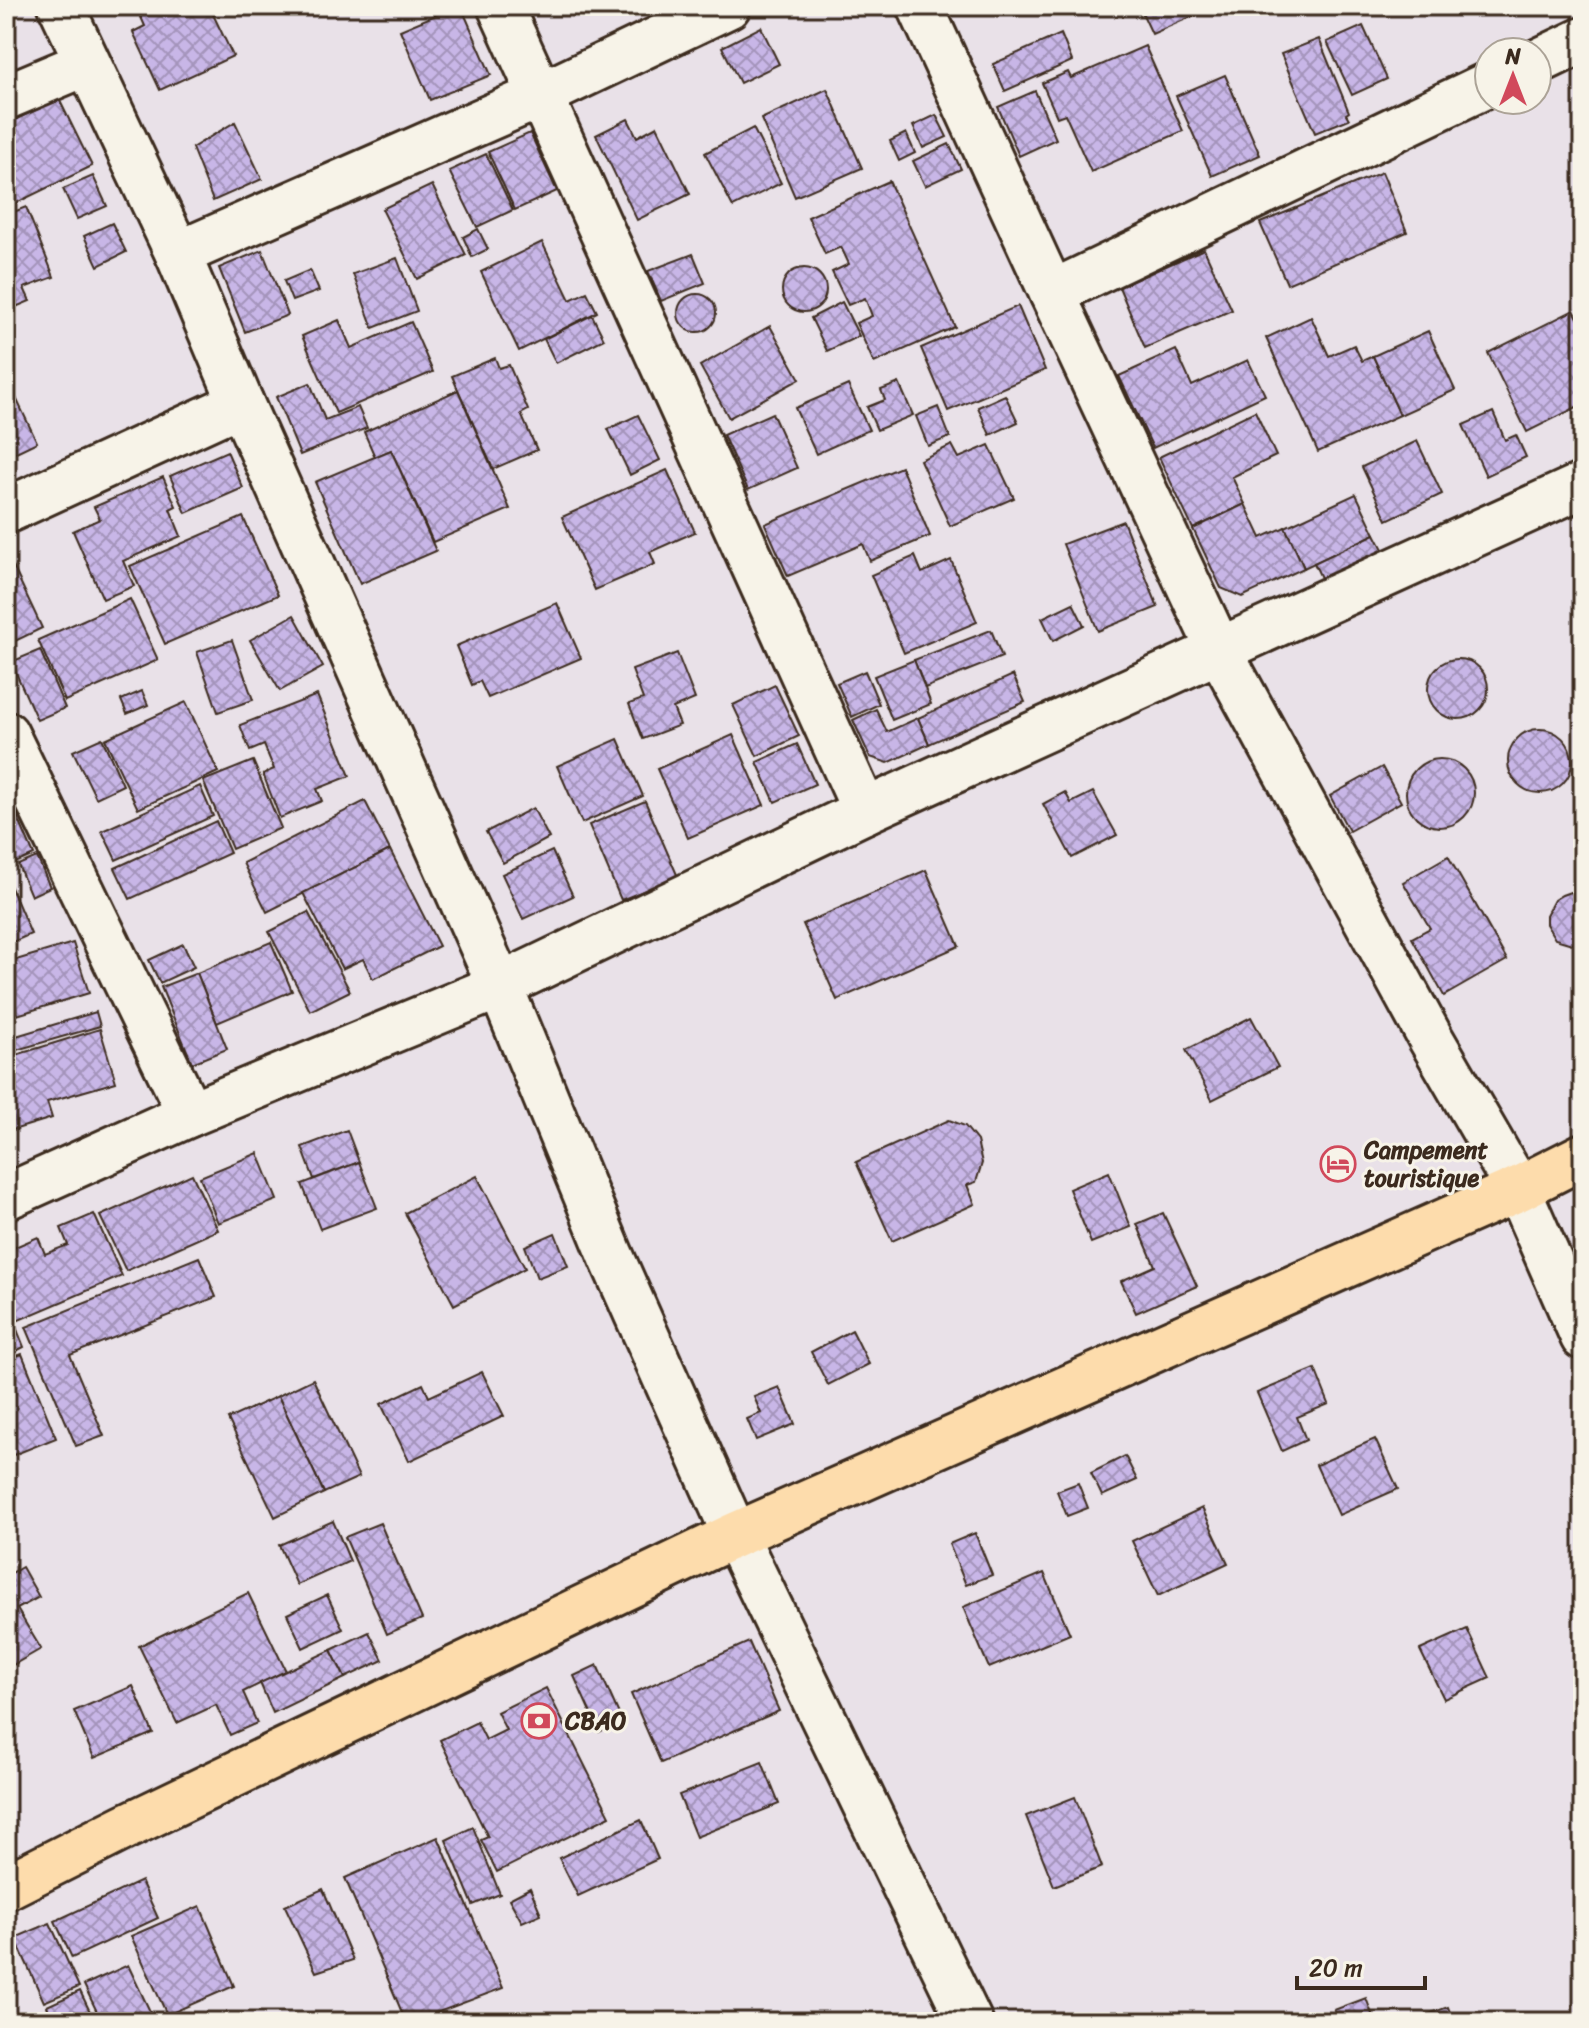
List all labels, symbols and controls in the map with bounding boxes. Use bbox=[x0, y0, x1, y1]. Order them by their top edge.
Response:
north arrow bbox=[1473, 36, 1553, 116]
text: N bbox=[1504, 37, 1521, 76]
place label: Campement touristique bbox=[1363, 1129, 1488, 1199]
hotel icon: Campement touristique bbox=[1319, 1145, 1357, 1183]
place label: CBAO bbox=[564, 1700, 627, 1742]
bank icon: CBAO bbox=[520, 1702, 558, 1740]
scale bar bbox=[1297, 1940, 1425, 1990]
text: 20 m bbox=[1309, 1947, 1363, 1989]

